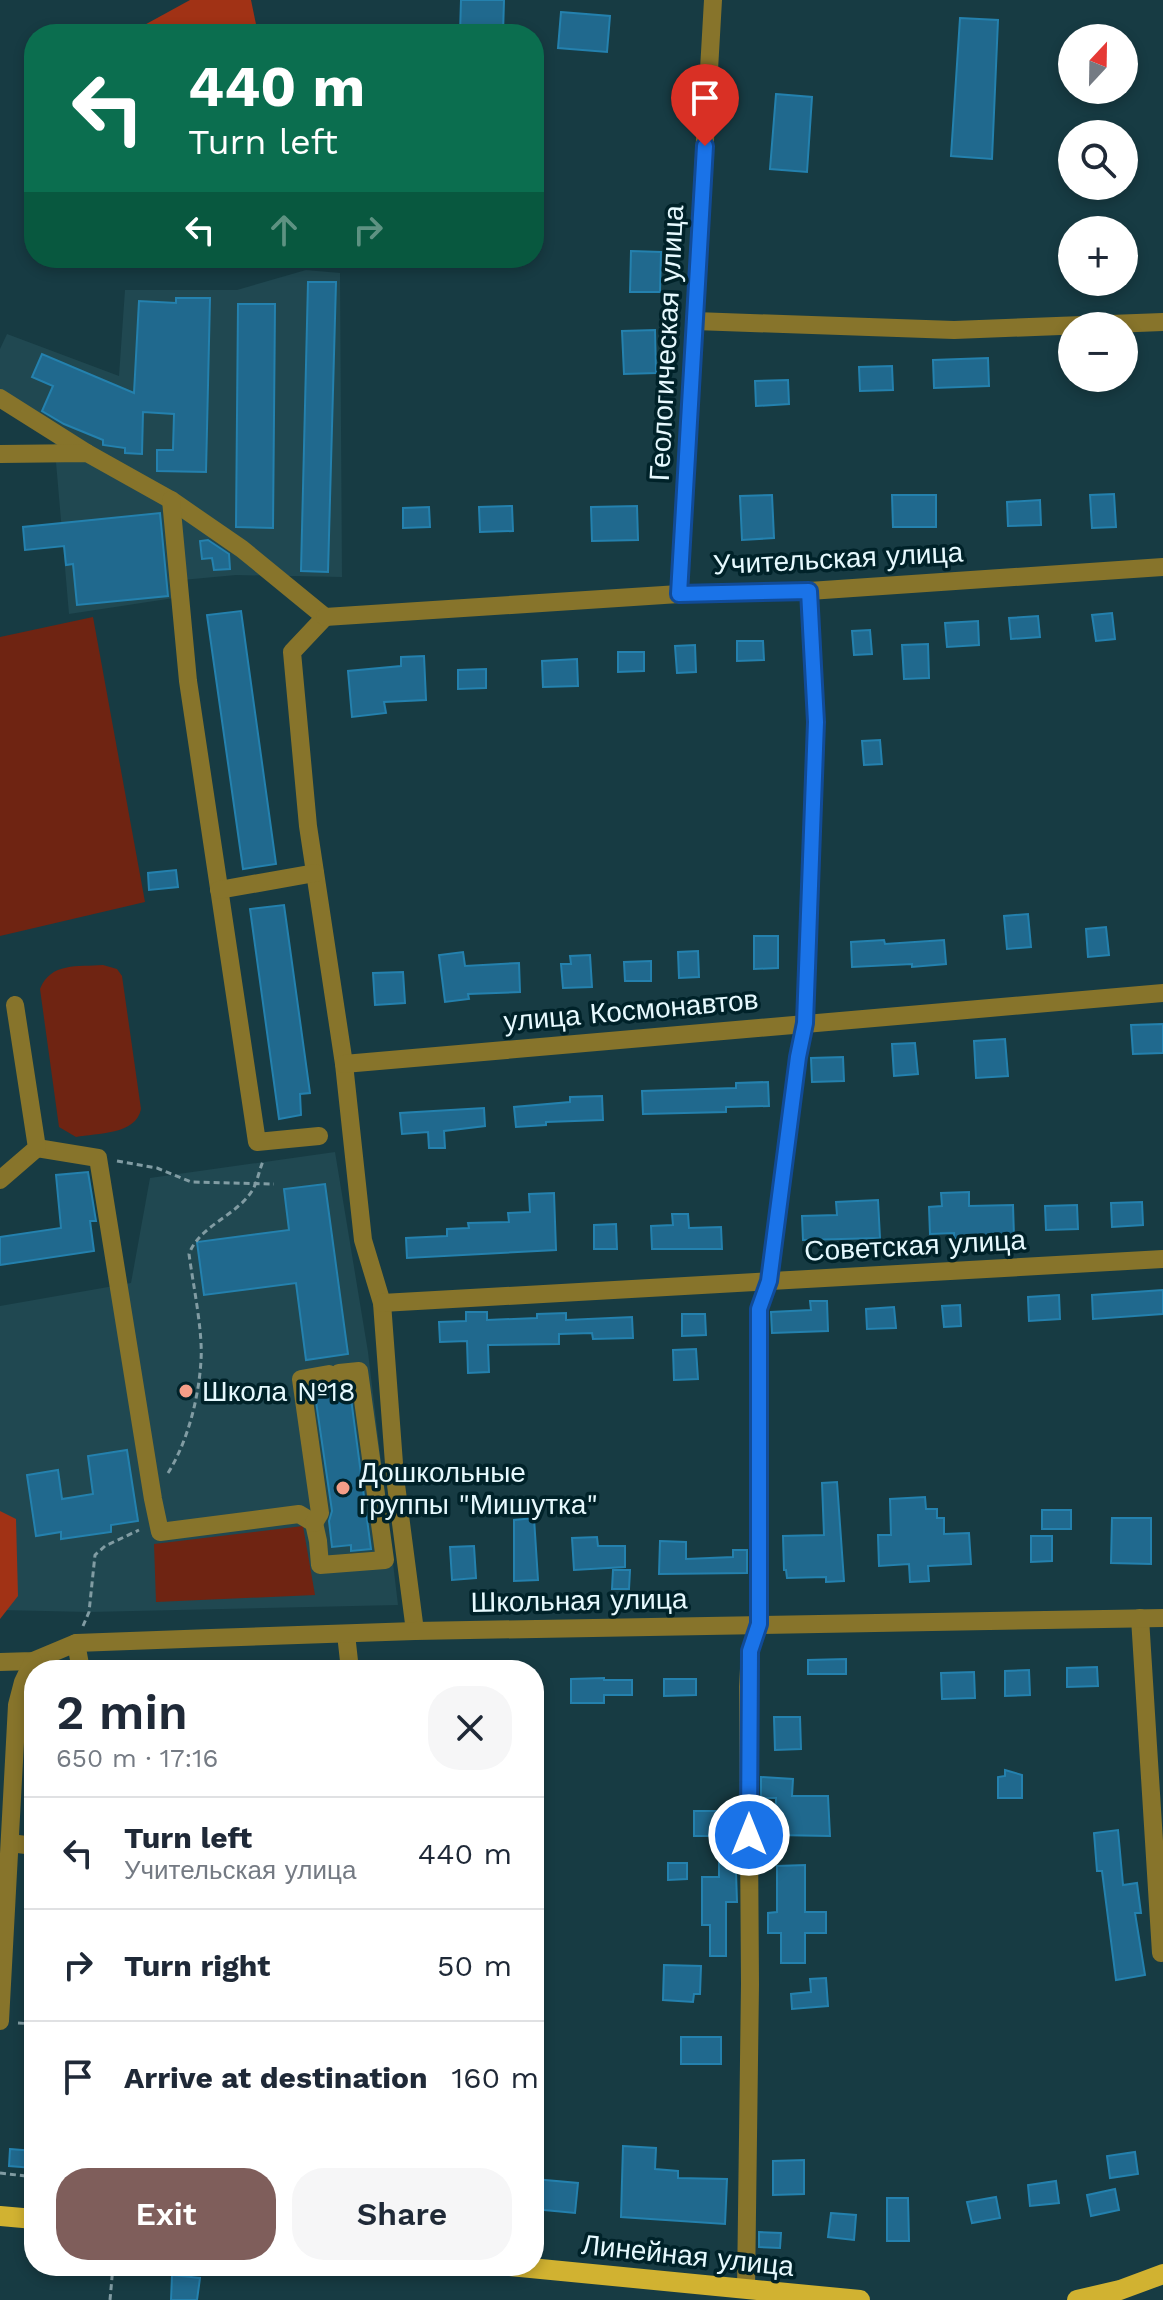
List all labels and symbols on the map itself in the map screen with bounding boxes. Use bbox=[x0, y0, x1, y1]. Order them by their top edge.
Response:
north arrow bbox=[1058, 24, 1138, 104]
pin bbox=[671, 64, 739, 146]
street label: Геологическая улица bbox=[643, 204, 690, 482]
street label: Учительская улица bbox=[712, 535, 964, 582]
street label: улица Космонавтов bbox=[502, 983, 760, 1038]
street label: Советская улица bbox=[803, 1223, 1027, 1268]
place label: Школа №18 bbox=[202, 1375, 355, 1408]
marker: Школа №18 bbox=[177, 1382, 195, 1400]
place label: Дошкольные группы "Мишутка" bbox=[359, 1456, 598, 1521]
marker: Дошкольные группы "Мишутка" bbox=[334, 1479, 352, 1497]
street label: Школьная улица bbox=[470, 1582, 688, 1619]
position arrow bbox=[707, 1793, 791, 1877]
street label: Линейная улица bbox=[580, 2228, 796, 2283]

